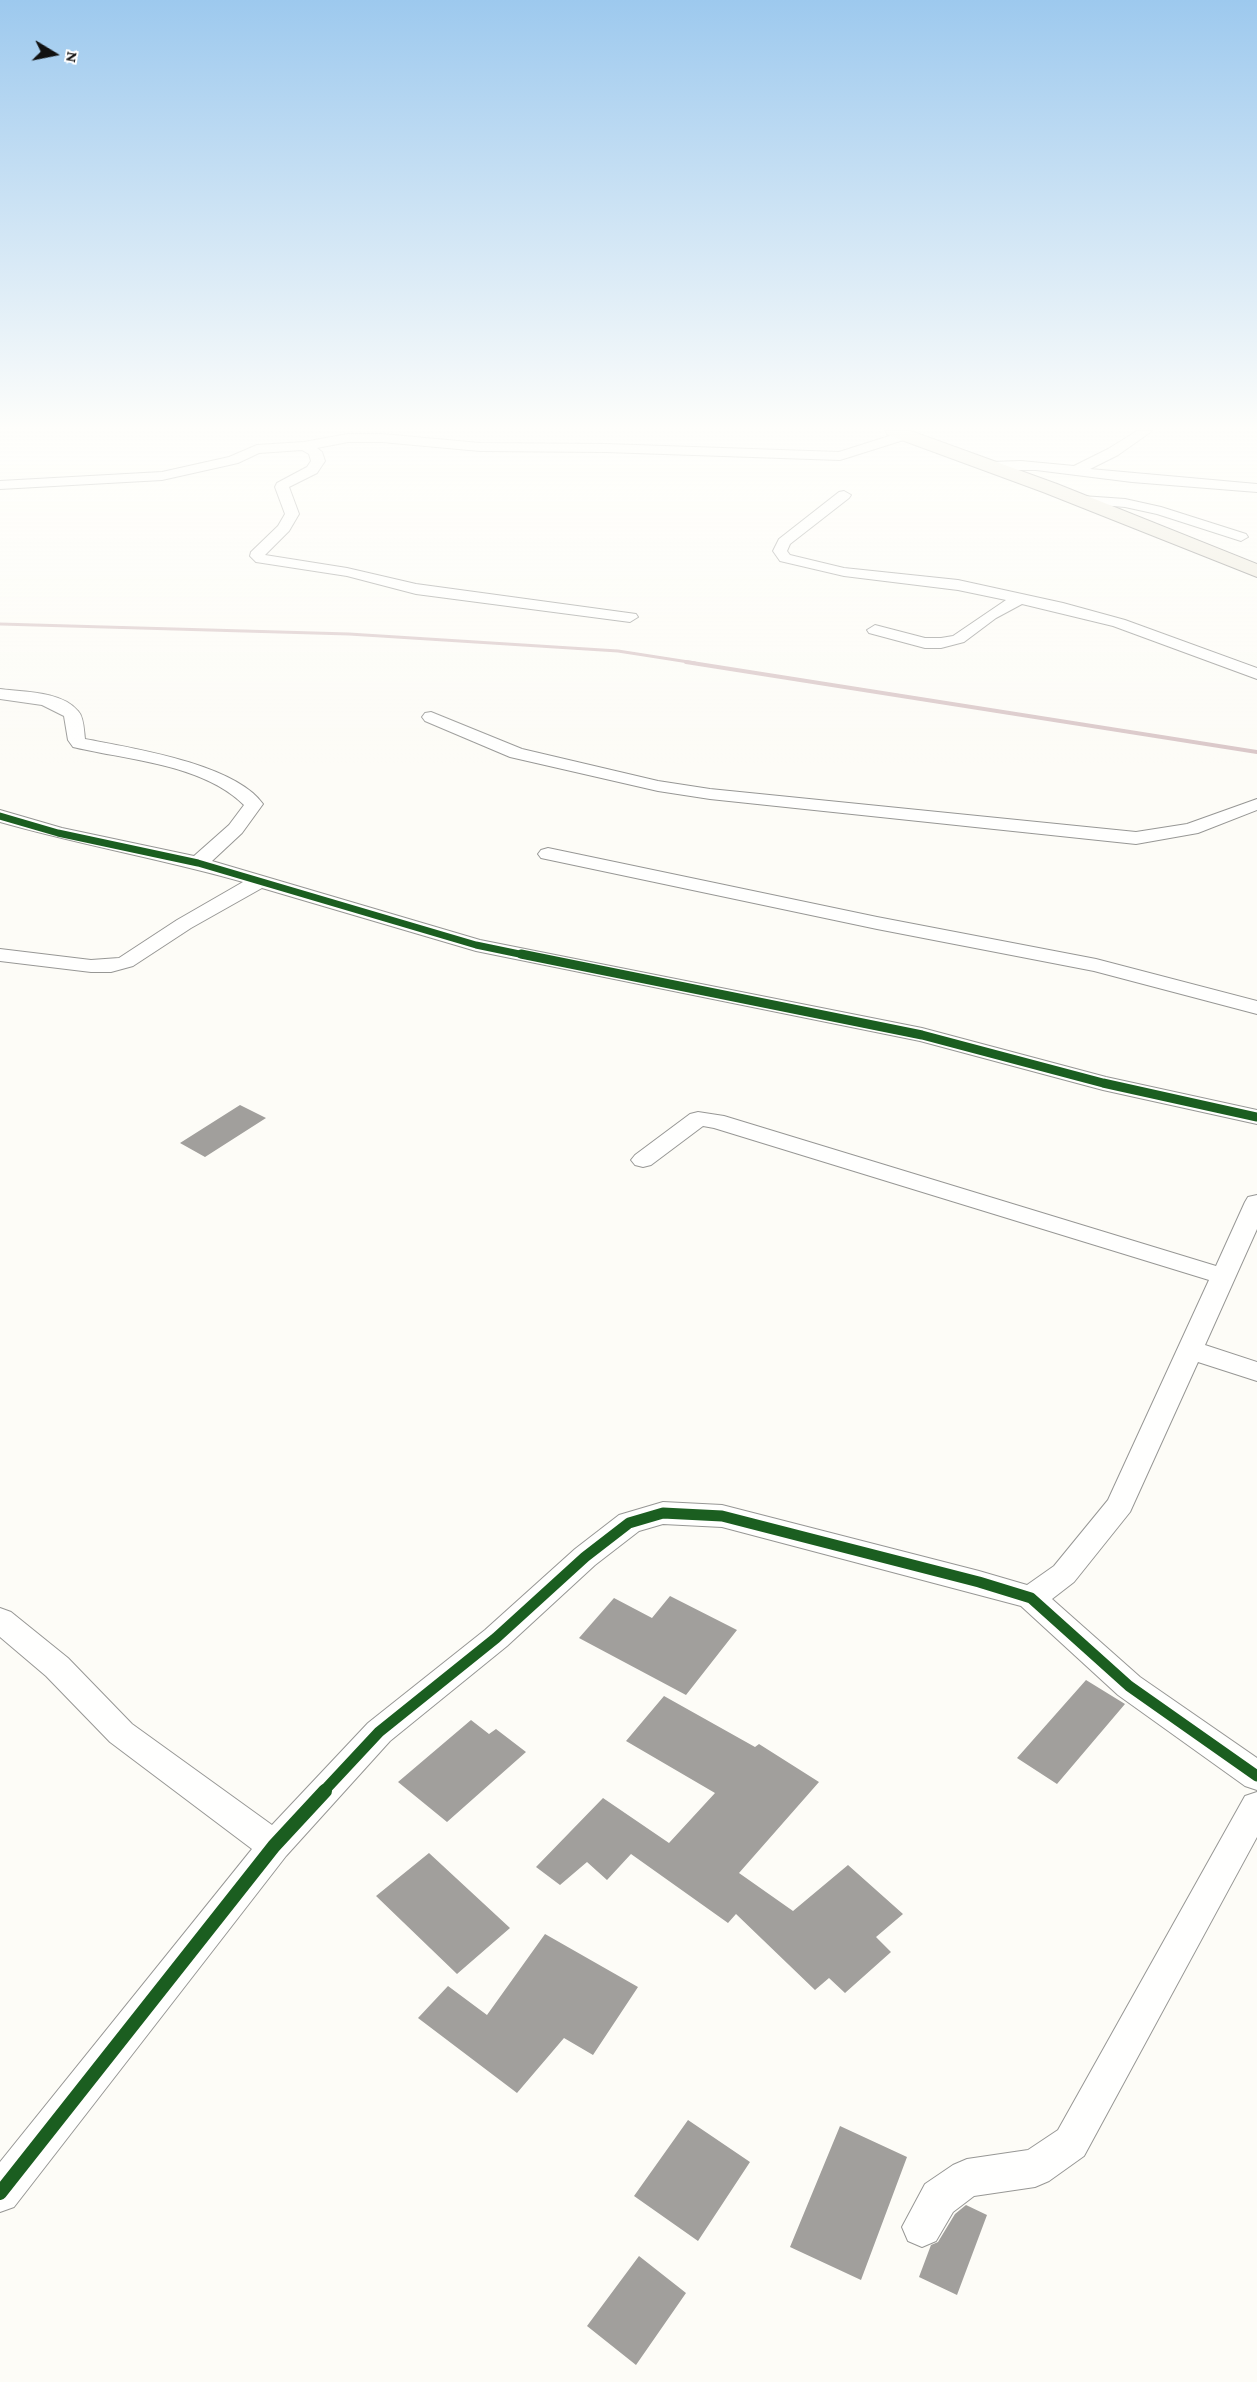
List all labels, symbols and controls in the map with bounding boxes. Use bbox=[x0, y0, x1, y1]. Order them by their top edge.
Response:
north arrow bbox=[24, 24, 84, 84]
text: N bbox=[63, 50, 82, 64]

